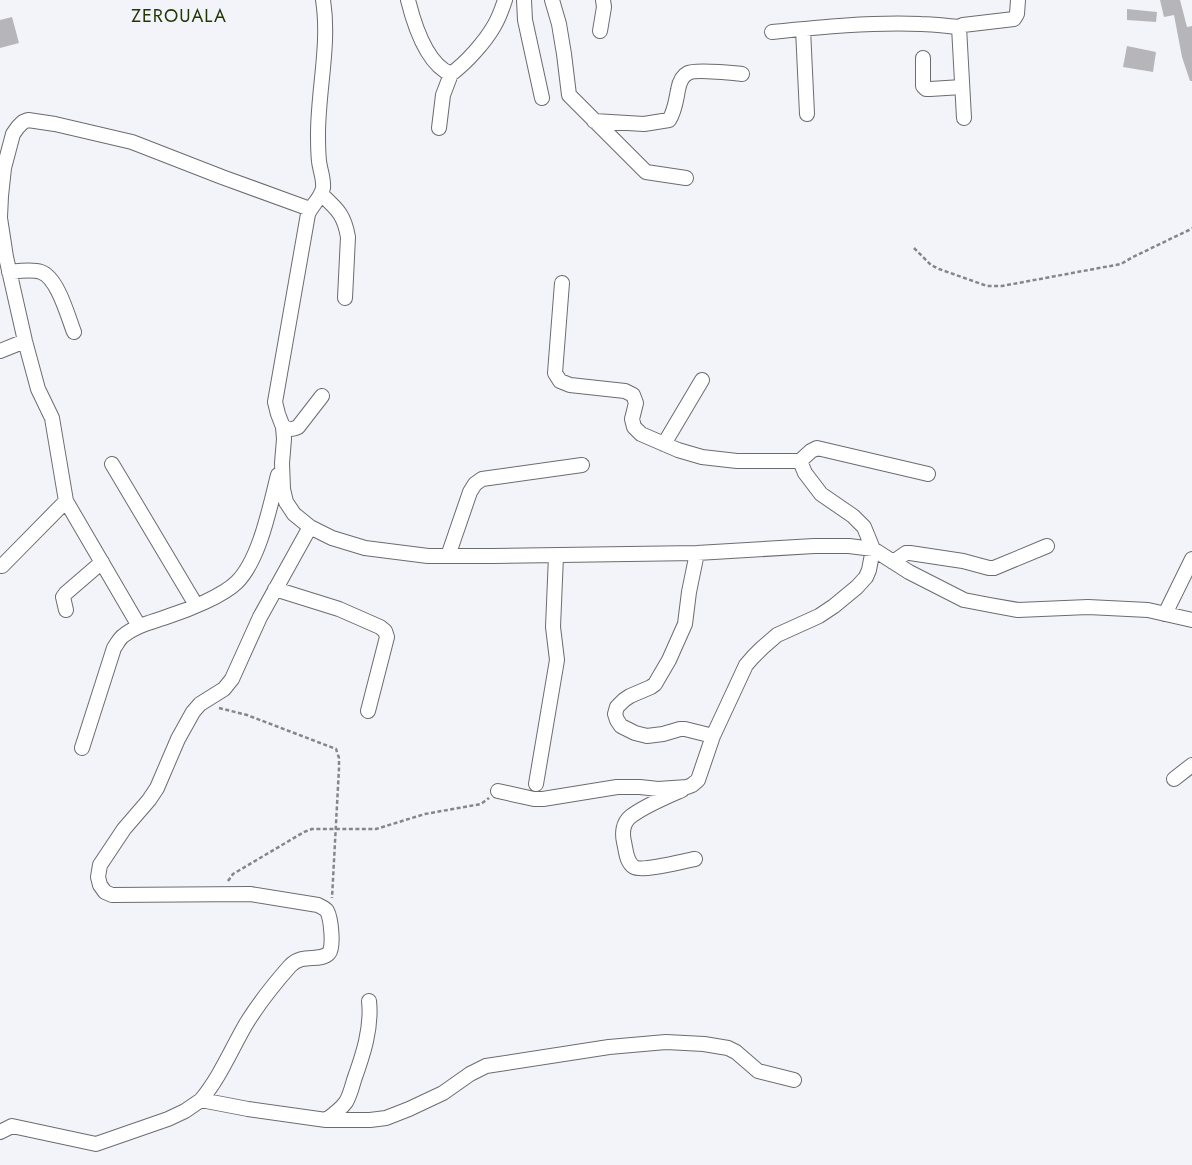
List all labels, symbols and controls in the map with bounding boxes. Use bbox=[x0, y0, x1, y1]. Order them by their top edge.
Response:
district label: ZEROUALA bbox=[131, 3, 227, 29]

